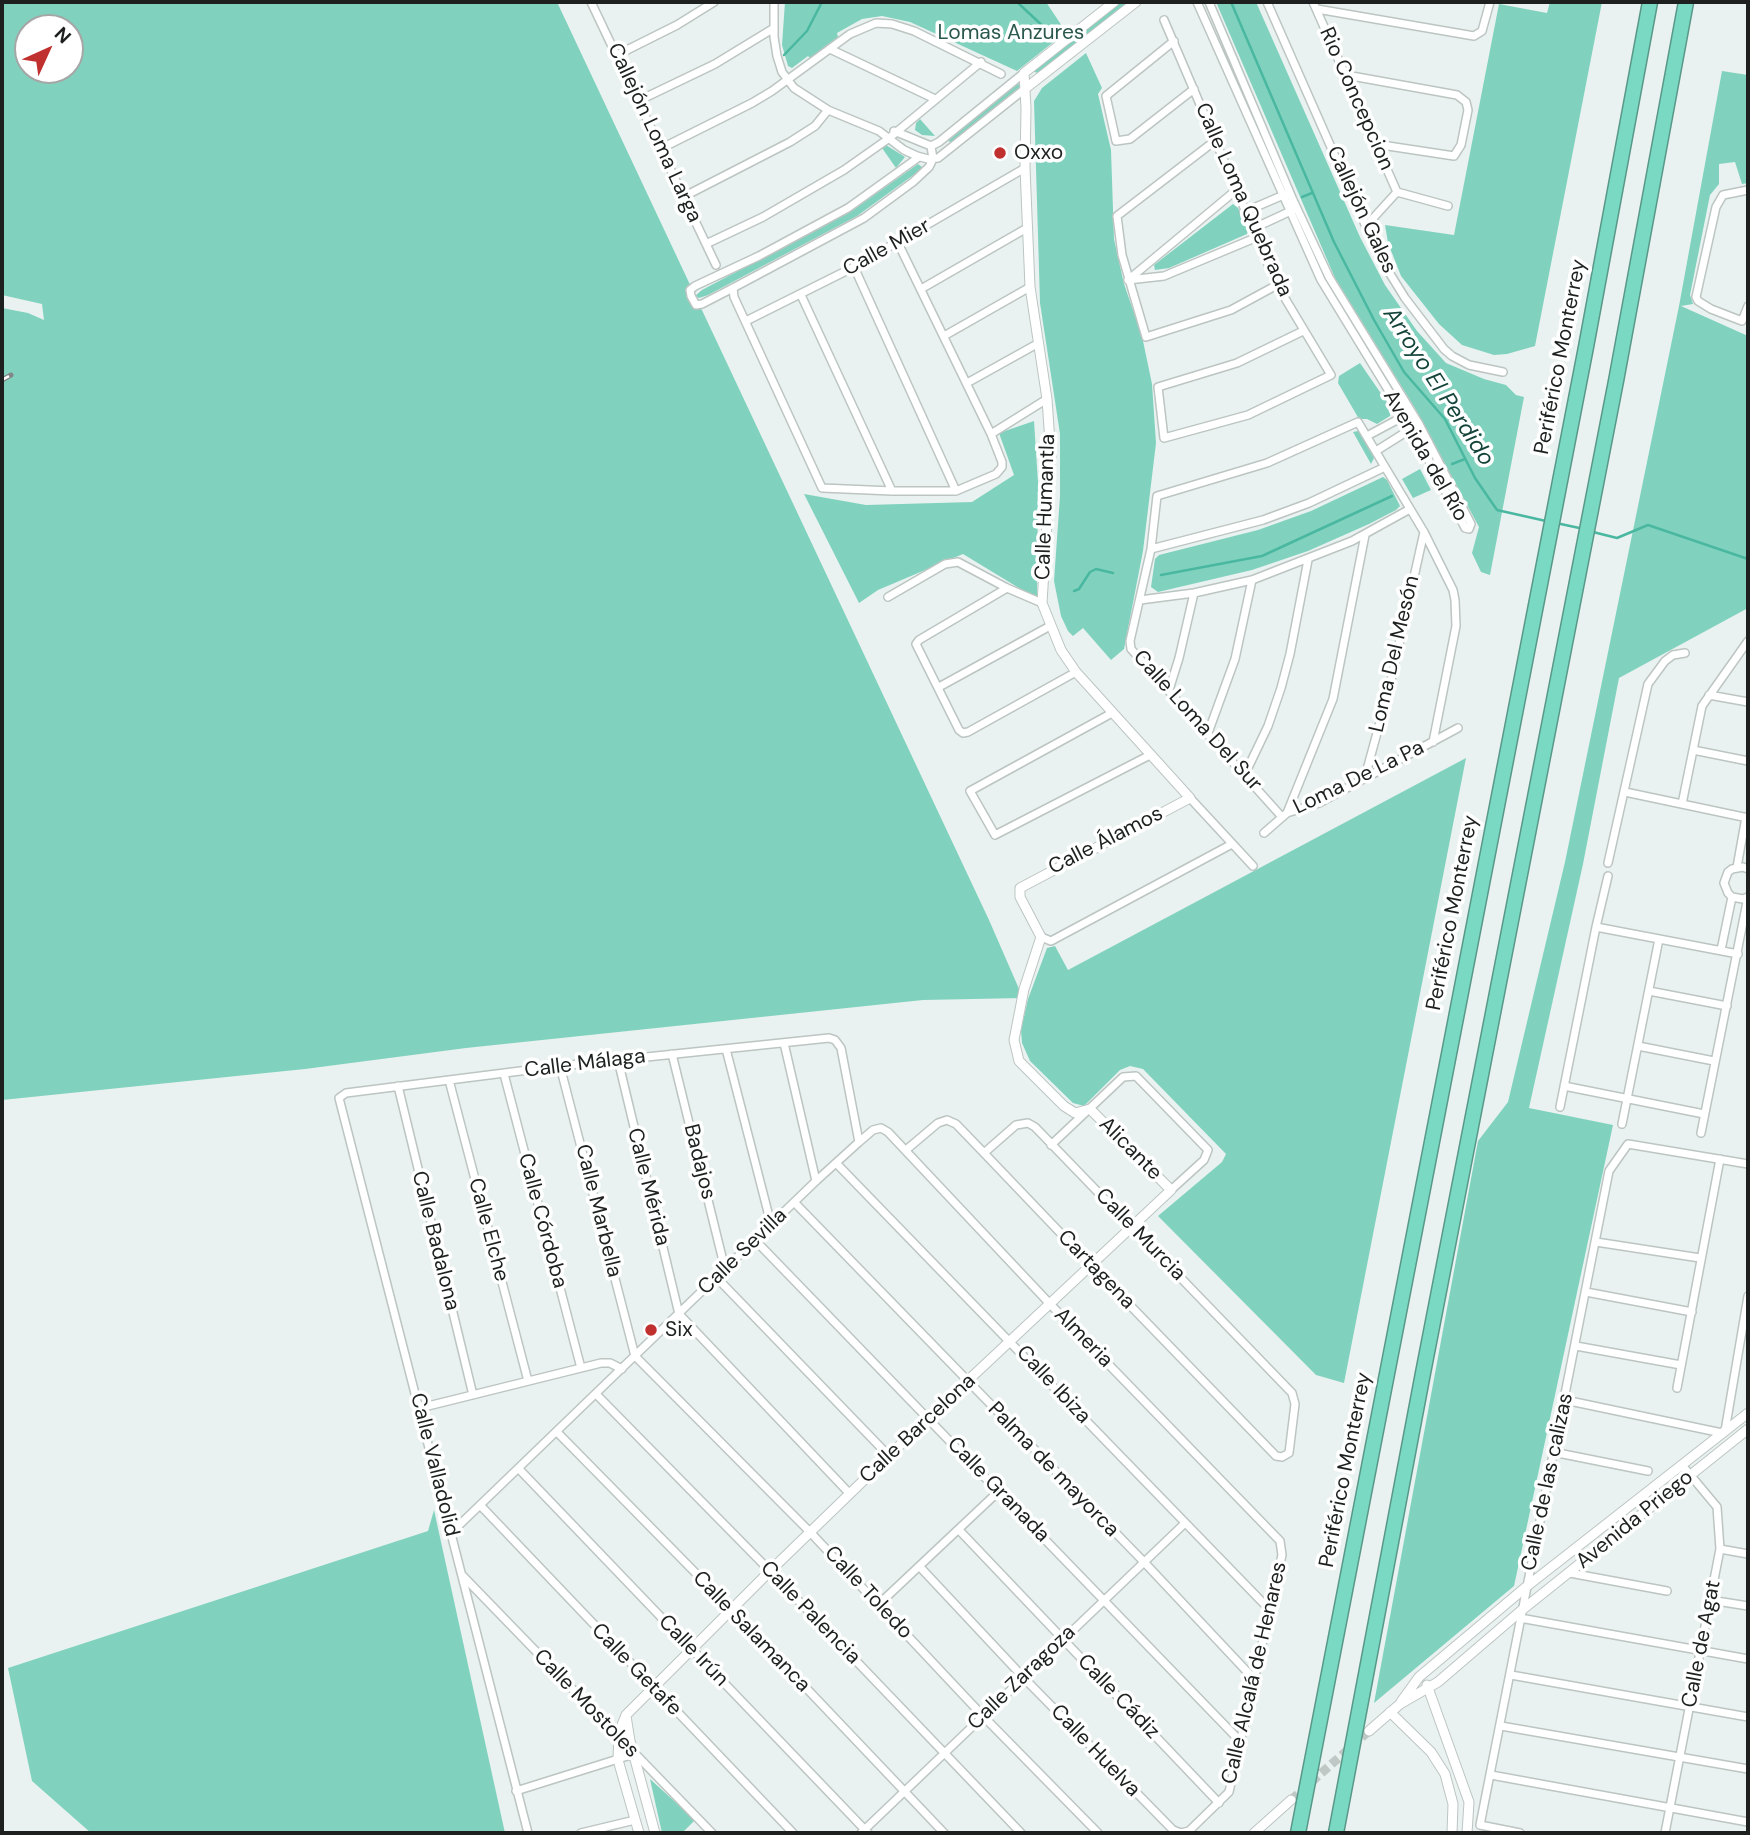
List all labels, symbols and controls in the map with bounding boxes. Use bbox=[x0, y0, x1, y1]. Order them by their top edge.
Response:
north arrow bbox=[14, 14, 84, 84]
park label: Lomas Anzures bbox=[938, 20, 1084, 46]
text: N bbox=[49, 21, 77, 49]
street label: Rio Concepcion bbox=[1313, 24, 1399, 174]
street label: Callejón Loma Larga bbox=[601, 39, 707, 227]
street label: Calle Loma Quebrada bbox=[1189, 99, 1297, 301]
place label: Oxxo bbox=[1014, 140, 1063, 166]
street label: Callejón Gales bbox=[1321, 142, 1401, 278]
marker: Oxxo bbox=[992, 145, 1008, 161]
street label: Calle Mier bbox=[839, 214, 935, 282]
street label: Periférico Monterrey bbox=[1530, 257, 1592, 457]
water label: Arroyo El Perdido bbox=[1376, 302, 1500, 472]
street label: Avenida del Río bbox=[1377, 386, 1473, 526]
street label: Calle Humantla bbox=[1031, 433, 1061, 581]
street label: Loma Del Mesón bbox=[1365, 573, 1425, 735]
street label: Calle Loma Del Sur bbox=[1127, 645, 1267, 797]
street label: Loma De La Pa bbox=[1290, 736, 1428, 820]
street label: Calle Álamos bbox=[1045, 801, 1167, 881]
street label: Periférico Monterrey bbox=[1422, 813, 1484, 1013]
street label: Calle Málaga bbox=[523, 1044, 647, 1084]
street label: Alicante bbox=[1093, 1112, 1167, 1186]
street label: Badajos bbox=[677, 1122, 721, 1202]
street label: Calle Mérida bbox=[621, 1126, 675, 1248]
street label: Calle Marbella bbox=[569, 1142, 627, 1280]
street label: Calle Córdoba bbox=[512, 1151, 572, 1291]
street label: Calle Badalona bbox=[406, 1169, 464, 1313]
street label: Calle Elche bbox=[462, 1176, 514, 1284]
street label: Calle Murcia bbox=[1090, 1183, 1190, 1287]
street label: Calle Sevilla bbox=[693, 1203, 793, 1301]
street label: Cartagena bbox=[1052, 1225, 1140, 1315]
street label: Almeria bbox=[1048, 1303, 1118, 1373]
place label: Six bbox=[665, 1317, 693, 1343]
marker: Six bbox=[643, 1322, 659, 1338]
street label: Calle Ibiza bbox=[1011, 1341, 1095, 1429]
street label: Calle Barcelona bbox=[855, 1369, 981, 1489]
street label: Periférico Monterrey bbox=[1315, 1370, 1377, 1570]
street label: Calle Valladolid bbox=[404, 1391, 464, 1539]
street label: Calle de las calizas bbox=[1517, 1391, 1579, 1573]
street label: Palma de mayorca bbox=[982, 1397, 1124, 1543]
street label: Calle Granada bbox=[942, 1432, 1054, 1548]
street label: Avenida Priego bbox=[1571, 1465, 1699, 1575]
street label: Calle Toledo bbox=[819, 1541, 917, 1645]
street label: Calle Palencia bbox=[755, 1556, 865, 1670]
street label: Calle Alcalá de Henares bbox=[1217, 1559, 1293, 1787]
street label: Calle Salamanca bbox=[687, 1566, 815, 1698]
street label: Calle de Agat bbox=[1677, 1578, 1727, 1710]
street label: Calle Irún bbox=[653, 1610, 733, 1692]
street label: Calle Getafe bbox=[586, 1618, 686, 1722]
street label: Calle Zaragoza bbox=[963, 1620, 1081, 1736]
street label: Calle Mostoles bbox=[528, 1644, 644, 1764]
street label: Calle Cádiz bbox=[1072, 1650, 1164, 1744]
street label: Calle Huelva bbox=[1045, 1700, 1145, 1802]

